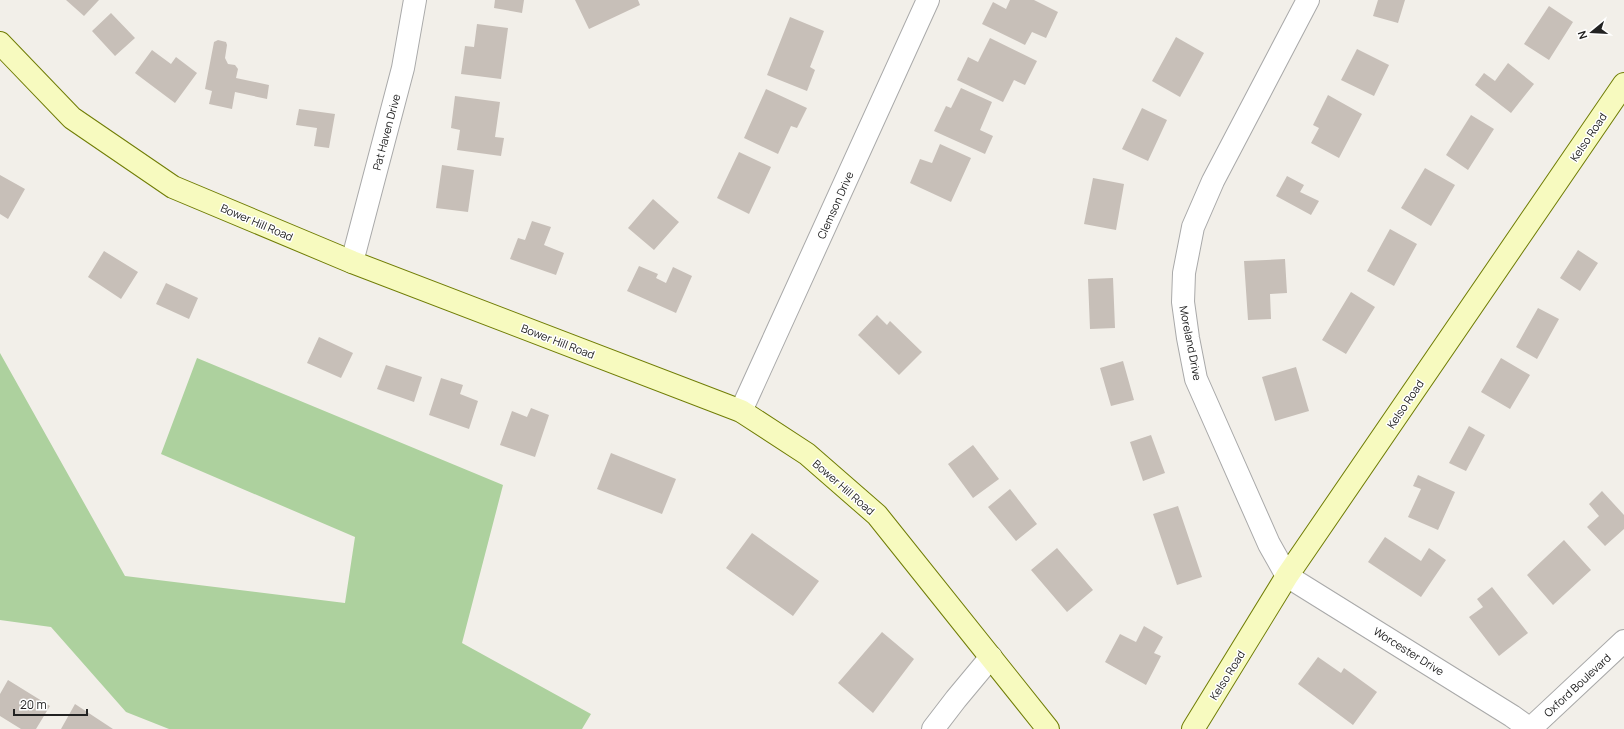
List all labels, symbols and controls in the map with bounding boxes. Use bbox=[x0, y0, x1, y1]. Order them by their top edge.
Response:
north arrow bbox=[1572, 12, 1612, 52]
text: N bbox=[1574, 29, 1590, 41]
street label: Pat Haven Drive bbox=[369, 92, 404, 172]
street label: Kelso Road bbox=[1566, 110, 1610, 164]
street label: Clemson Drive bbox=[813, 168, 857, 241]
street label: Bower Hill Road bbox=[218, 200, 296, 244]
street label: Moreland Drive bbox=[1176, 304, 1206, 382]
street label: Bower Hill Road bbox=[519, 320, 597, 362]
street label: Kelso Road bbox=[1383, 377, 1427, 431]
street label: Bower Hill Road bbox=[810, 456, 878, 518]
street label: Worcester Drive bbox=[1371, 623, 1448, 679]
street label: Kelso Road bbox=[1206, 647, 1248, 703]
street label: Oxford Boulevard bbox=[1540, 650, 1614, 720]
scale bar bbox=[14, 691, 87, 717]
text: 20 m bbox=[20, 696, 47, 713]

